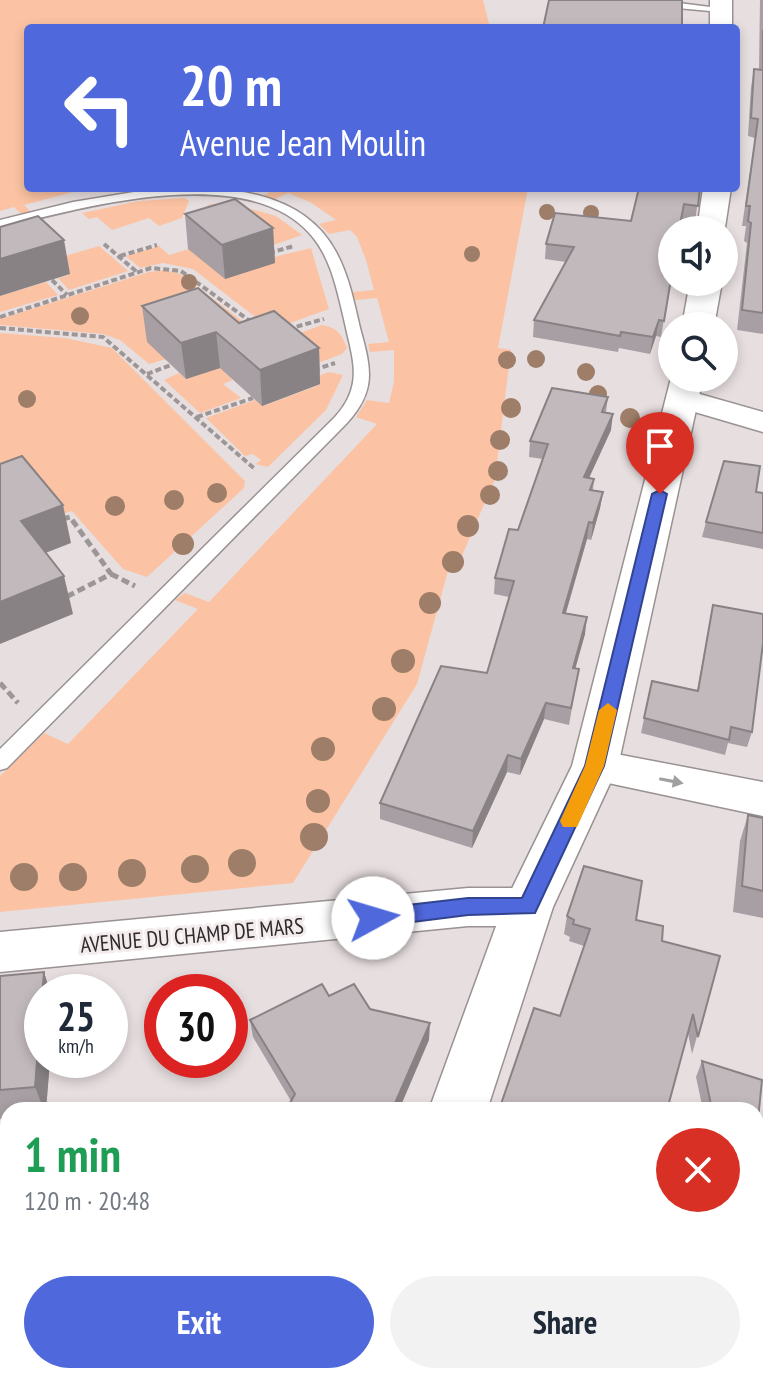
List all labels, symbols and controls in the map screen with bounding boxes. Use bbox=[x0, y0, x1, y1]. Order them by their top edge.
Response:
text: 20 m bbox=[180, 49, 282, 121]
icon: left bbox=[48, 56, 152, 160]
text: Avenue Jean Moulin bbox=[180, 119, 426, 166]
map controls bbox=[658, 216, 738, 392]
button: sound bbox=[658, 216, 738, 296]
button: search bbox=[658, 312, 738, 392]
pin bbox=[626, 412, 694, 494]
icon: arrive bbox=[638, 424, 682, 468]
one-way arrow bbox=[659, 776, 684, 788]
position arrow bbox=[331, 876, 415, 960]
street label: AVENUE DU CHAMP DE MARS bbox=[79, 911, 305, 959]
speed limit sign: 30 bbox=[144, 974, 248, 1078]
text: 25 bbox=[57, 990, 95, 1042]
text: km/h bbox=[58, 1033, 94, 1059]
text: 1 min bbox=[24, 1123, 121, 1185]
button: close bbox=[656, 1128, 740, 1212]
text: 120 m · 20:48 bbox=[24, 1184, 150, 1217]
button: Exit bbox=[24, 1276, 374, 1368]
button: Share bbox=[390, 1276, 740, 1368]

